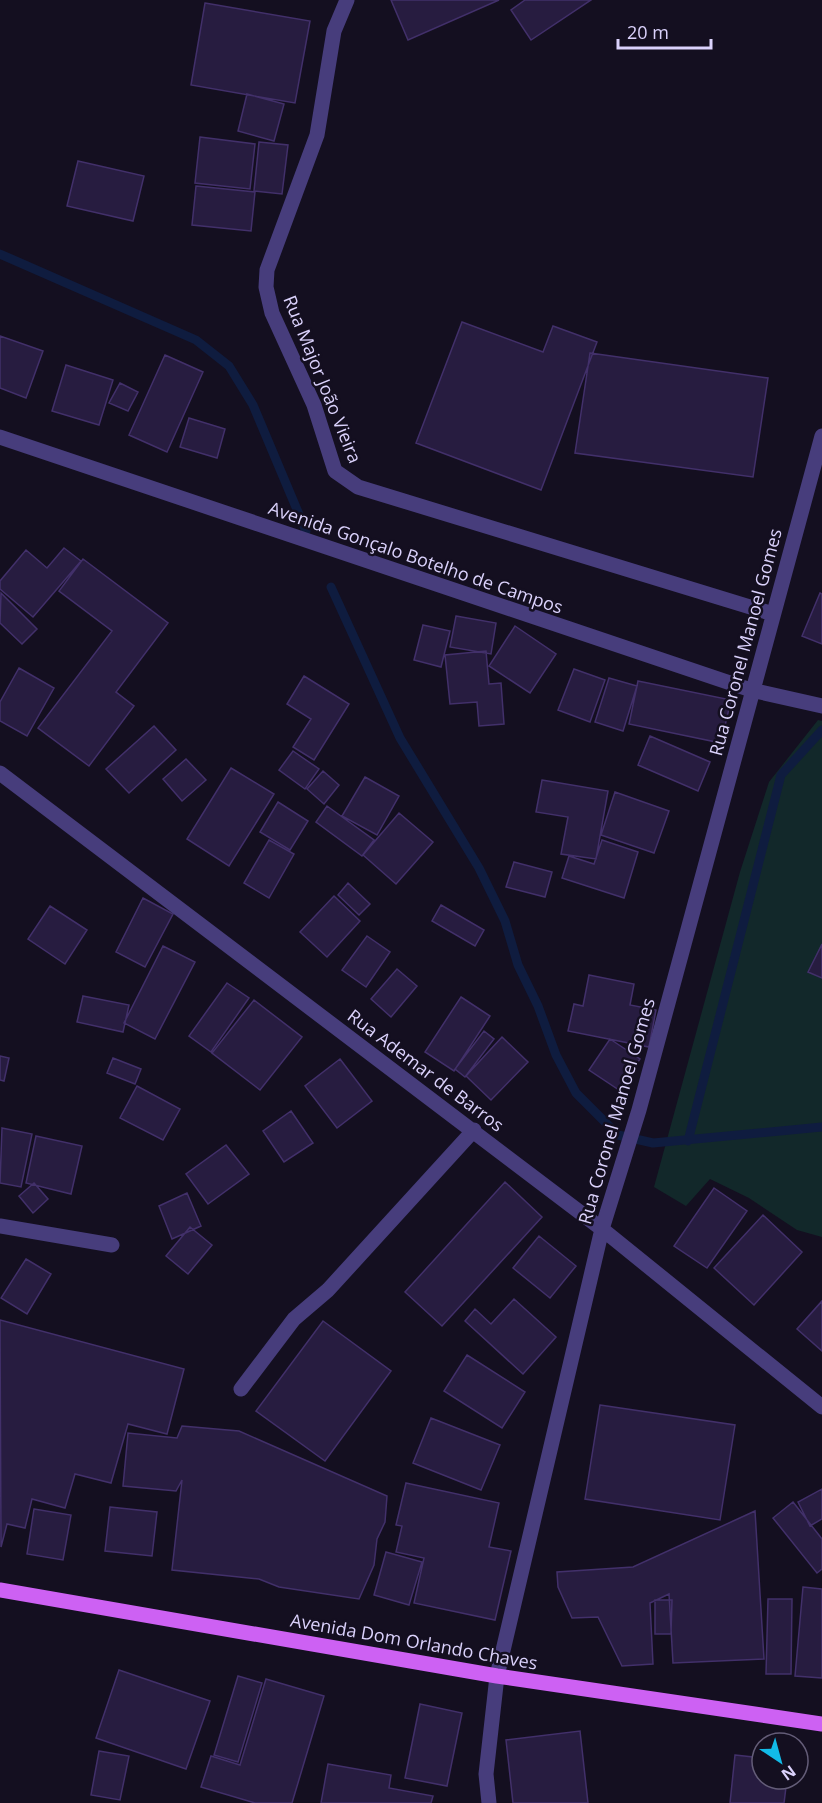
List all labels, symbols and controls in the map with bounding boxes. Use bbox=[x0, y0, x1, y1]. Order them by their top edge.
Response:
scale bar bbox=[618, 12, 711, 50]
text: 20 m bbox=[627, 20, 669, 44]
street label: Rua Major João Vieira bbox=[278, 292, 368, 466]
street label: Avenida Gonçalo Botelho de Campos bbox=[266, 495, 566, 619]
street label: Rua Coronel Manoel Gomes bbox=[703, 526, 787, 758]
street label: Rua Coronel Manoel Gomes bbox=[572, 995, 660, 1227]
street label: Rua Ademar de Barros bbox=[343, 1003, 509, 1137]
street label: Avenida Dom Orlando Chaves bbox=[289, 1607, 539, 1675]
north arrow bbox=[750, 1731, 810, 1791]
text: N bbox=[777, 1760, 801, 1786]

